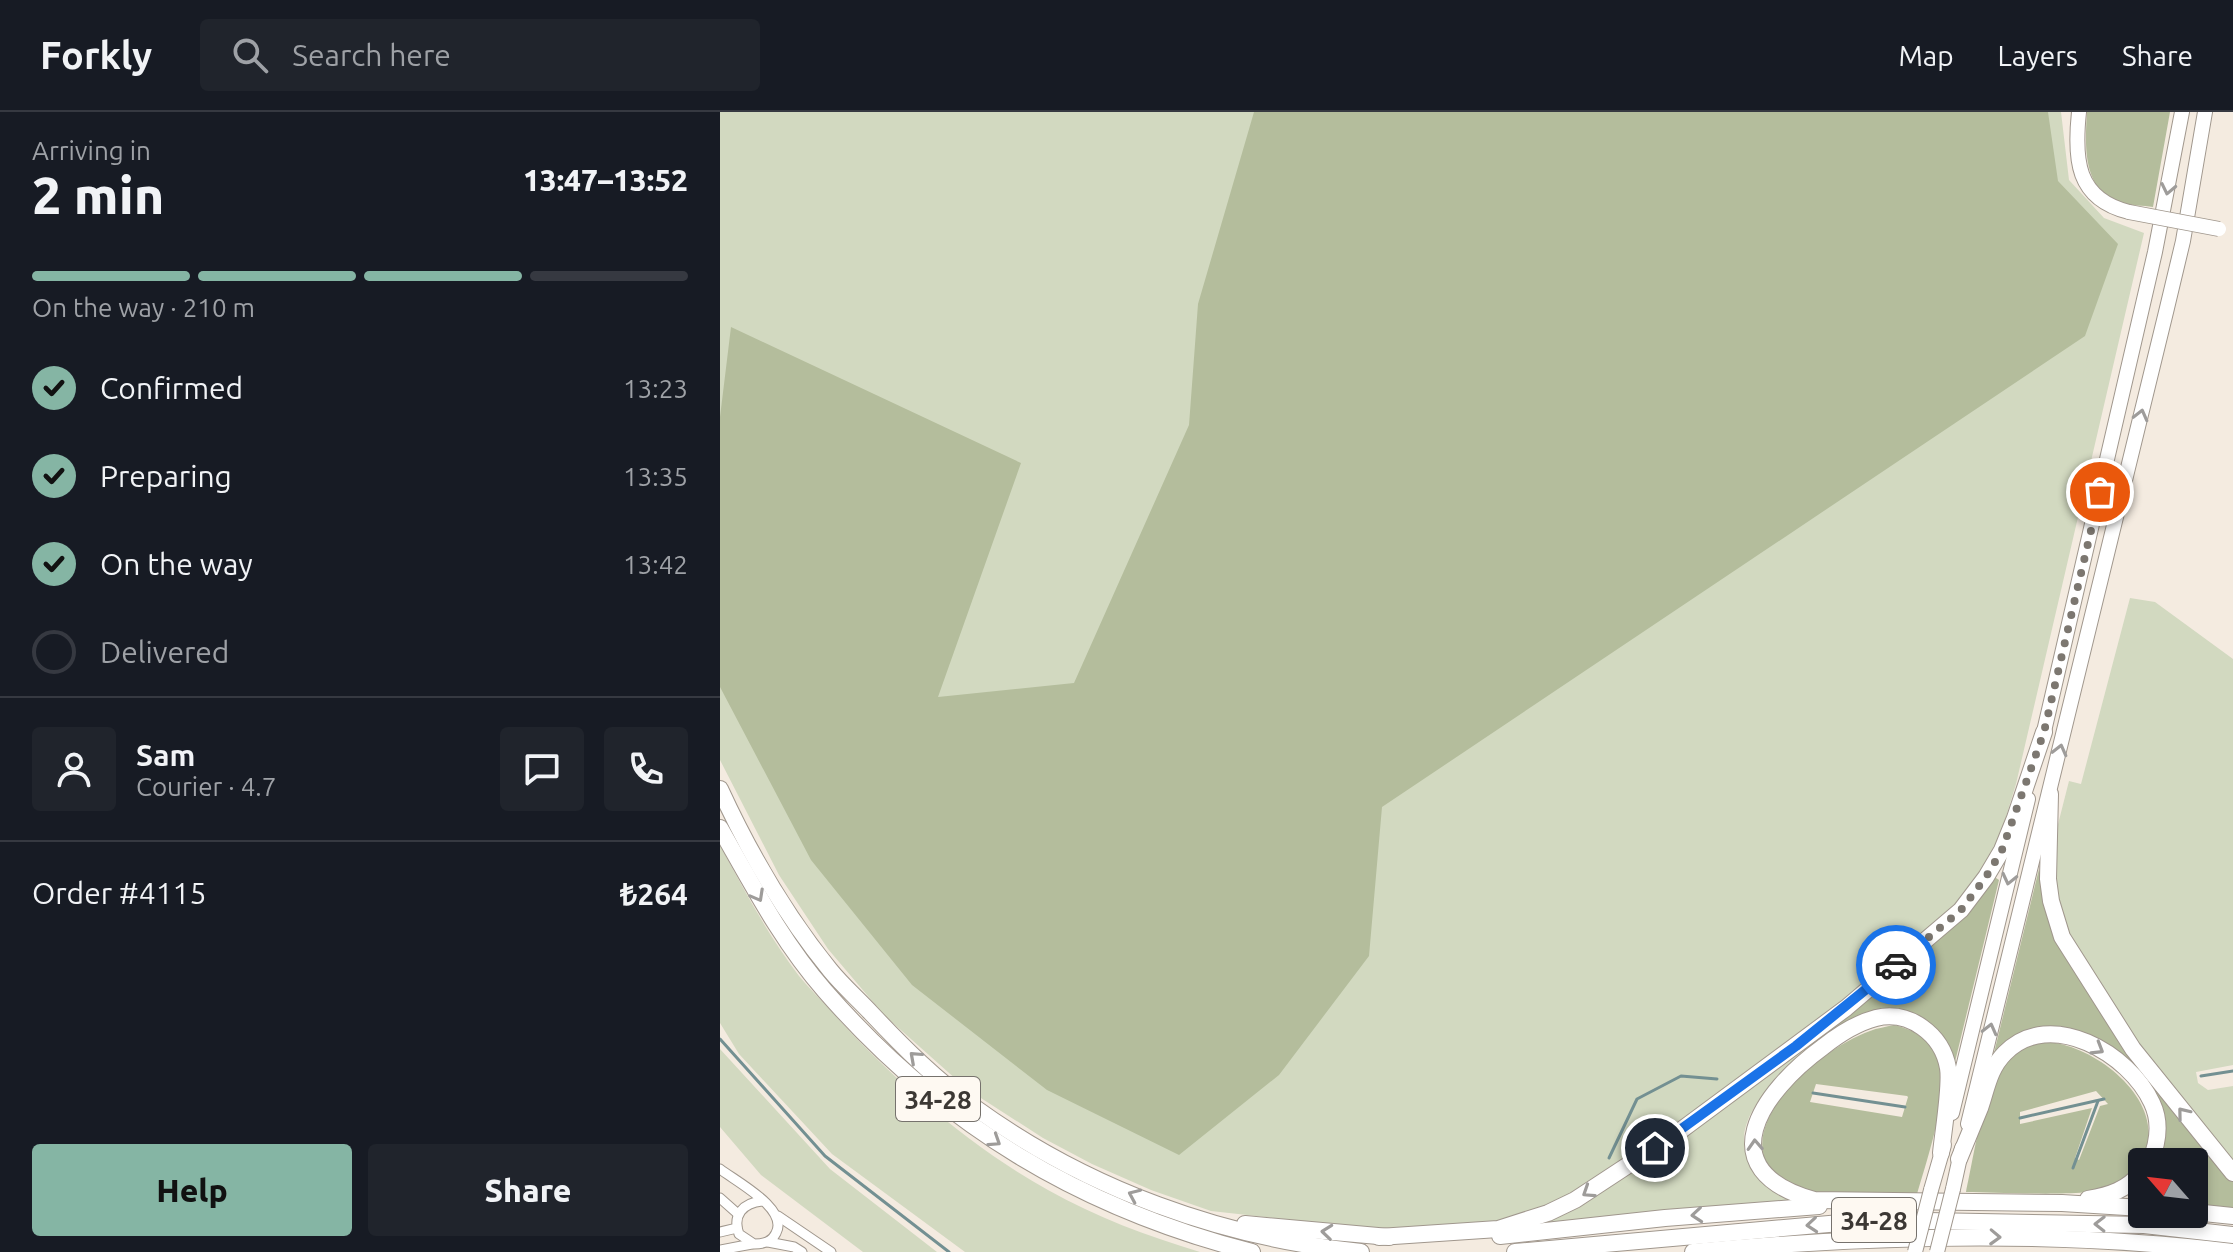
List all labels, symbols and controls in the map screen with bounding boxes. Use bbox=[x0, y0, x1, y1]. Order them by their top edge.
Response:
search box bbox=[200, 19, 760, 91]
icon: search bbox=[228, 33, 272, 77]
text: Forkly bbox=[40, 34, 152, 76]
text: Search here bbox=[292, 38, 451, 72]
text: Map bbox=[1898, 40, 1954, 71]
text: Layers bbox=[1998, 40, 2078, 71]
text: Share bbox=[2122, 40, 2193, 71]
text: Arriving in bbox=[32, 136, 151, 165]
text: 13:47–13:52 bbox=[523, 163, 688, 197]
text: 2 min bbox=[32, 166, 164, 224]
one-way arrow bbox=[2161, 182, 2178, 196]
text: On the way · 210 m bbox=[32, 293, 255, 322]
icon: check bbox=[32, 366, 76, 410]
text: Confirmed bbox=[100, 371, 243, 405]
text: 13:23 bbox=[623, 374, 688, 403]
one-way arrow bbox=[2132, 409, 2149, 423]
icon: check bbox=[32, 454, 76, 498]
pin bbox=[2066, 458, 2134, 526]
text: Preparing bbox=[100, 459, 232, 493]
text: 13:35 bbox=[623, 462, 688, 491]
icon: bag bbox=[2078, 470, 2122, 514]
icon: check bbox=[32, 542, 76, 586]
text: On the way bbox=[100, 547, 253, 581]
text: 13:42 bbox=[623, 550, 688, 579]
text: Delivered bbox=[100, 635, 229, 669]
button: person bbox=[32, 727, 116, 811]
button: chat bbox=[500, 727, 584, 811]
button: phone bbox=[604, 727, 688, 811]
text: Sam bbox=[136, 738, 195, 772]
one-way arrow bbox=[2051, 743, 2068, 757]
text: Courier · 4.7 bbox=[136, 772, 276, 801]
one-way arrow bbox=[2001, 871, 2018, 885]
text: Order #4115 bbox=[32, 876, 206, 910]
text: ₺264 bbox=[620, 877, 688, 911]
one-way arrow bbox=[748, 887, 764, 901]
courier bbox=[1856, 925, 1936, 1005]
icon: car bbox=[1874, 943, 1918, 987]
one-way arrow bbox=[1981, 1023, 1998, 1036]
one-way arrow bbox=[2089, 1039, 2104, 1054]
one-way arrow bbox=[909, 1053, 924, 1067]
road number: 34-28 bbox=[896, 1077, 980, 1121]
one-way arrow bbox=[2178, 1108, 2193, 1122]
pin bbox=[1621, 1114, 1689, 1182]
icon: home bbox=[1633, 1126, 1677, 1170]
one-way arrow bbox=[986, 1131, 1001, 1146]
one-way arrow bbox=[1746, 1138, 1763, 1151]
button: Help bbox=[32, 1144, 352, 1236]
button: Share bbox=[368, 1144, 688, 1236]
north arrow bbox=[2128, 1148, 2208, 1228]
map controls bbox=[2128, 1148, 2208, 1228]
one-way arrow bbox=[1582, 1182, 1597, 1197]
one-way arrow bbox=[1127, 1189, 1142, 1205]
road number: 34-28 bbox=[1832, 1198, 1916, 1242]
one-way arrow bbox=[1690, 1207, 1703, 1224]
one-way arrow bbox=[2093, 1216, 2106, 1233]
one-way arrow bbox=[1805, 1217, 1818, 1234]
one-way arrow bbox=[1320, 1223, 1333, 1240]
one-way arrow bbox=[1989, 1229, 2002, 1246]

